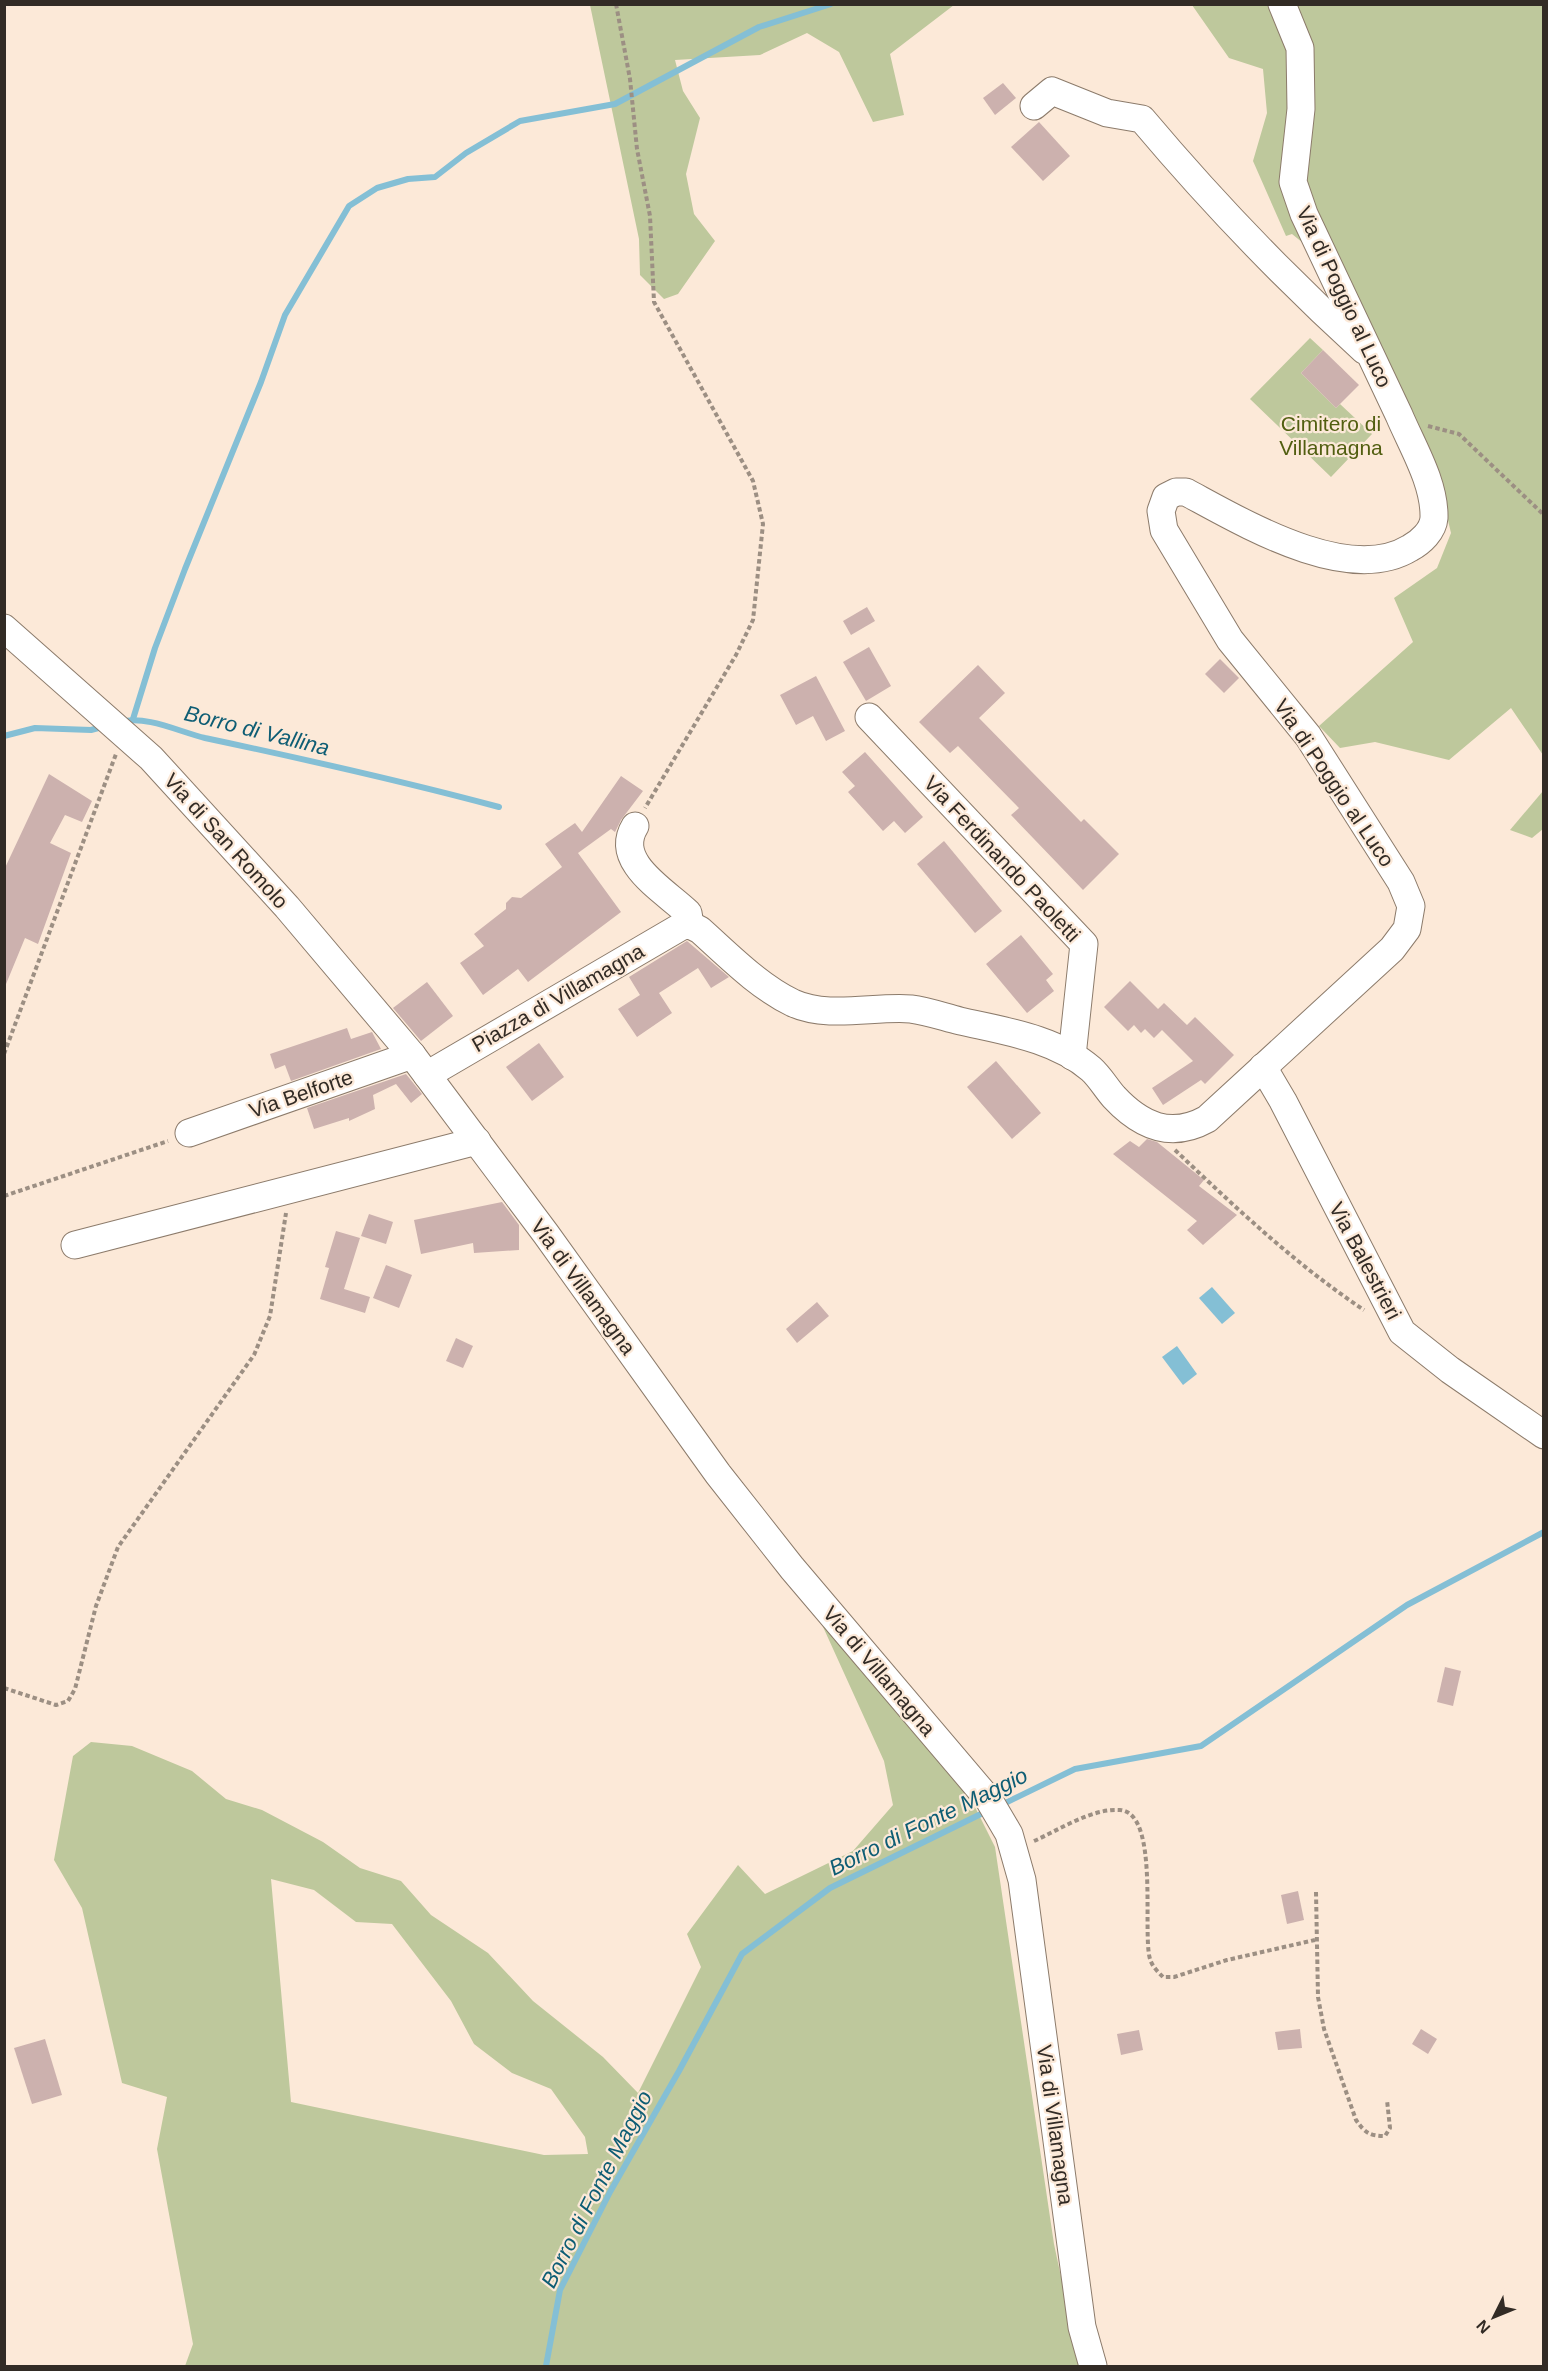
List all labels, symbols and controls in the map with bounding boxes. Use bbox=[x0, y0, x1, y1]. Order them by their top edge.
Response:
street label: Via di Poggio al Luco bbox=[1292, 203, 1396, 391]
park label: Cimitero di Villamagna bbox=[1279, 412, 1383, 459]
street label: Via di Poggio al Luco bbox=[1270, 695, 1399, 871]
water label: Borro di Vallina bbox=[182, 700, 332, 761]
street label: Via di San Romolo bbox=[160, 768, 293, 913]
street label: Via Ferdinando Paoletti bbox=[920, 771, 1085, 946]
street label: Piazza di Villamagna bbox=[468, 939, 648, 1056]
street label: Via Belforte bbox=[246, 1065, 356, 1122]
street label: Via Balestrieri bbox=[1325, 1198, 1406, 1323]
street label: Via di Villamagna bbox=[527, 1215, 640, 1359]
street label: Via di Villamagna bbox=[819, 1601, 940, 1740]
water label: Borro di Fonte Maggio bbox=[825, 1763, 1032, 1880]
street label: Via di Villamagna bbox=[1033, 2043, 1078, 2207]
water label: Borro di Fonte Maggio bbox=[536, 2087, 657, 2292]
north arrow bbox=[1464, 2287, 1524, 2347]
text: N bbox=[1473, 2317, 1494, 2337]

